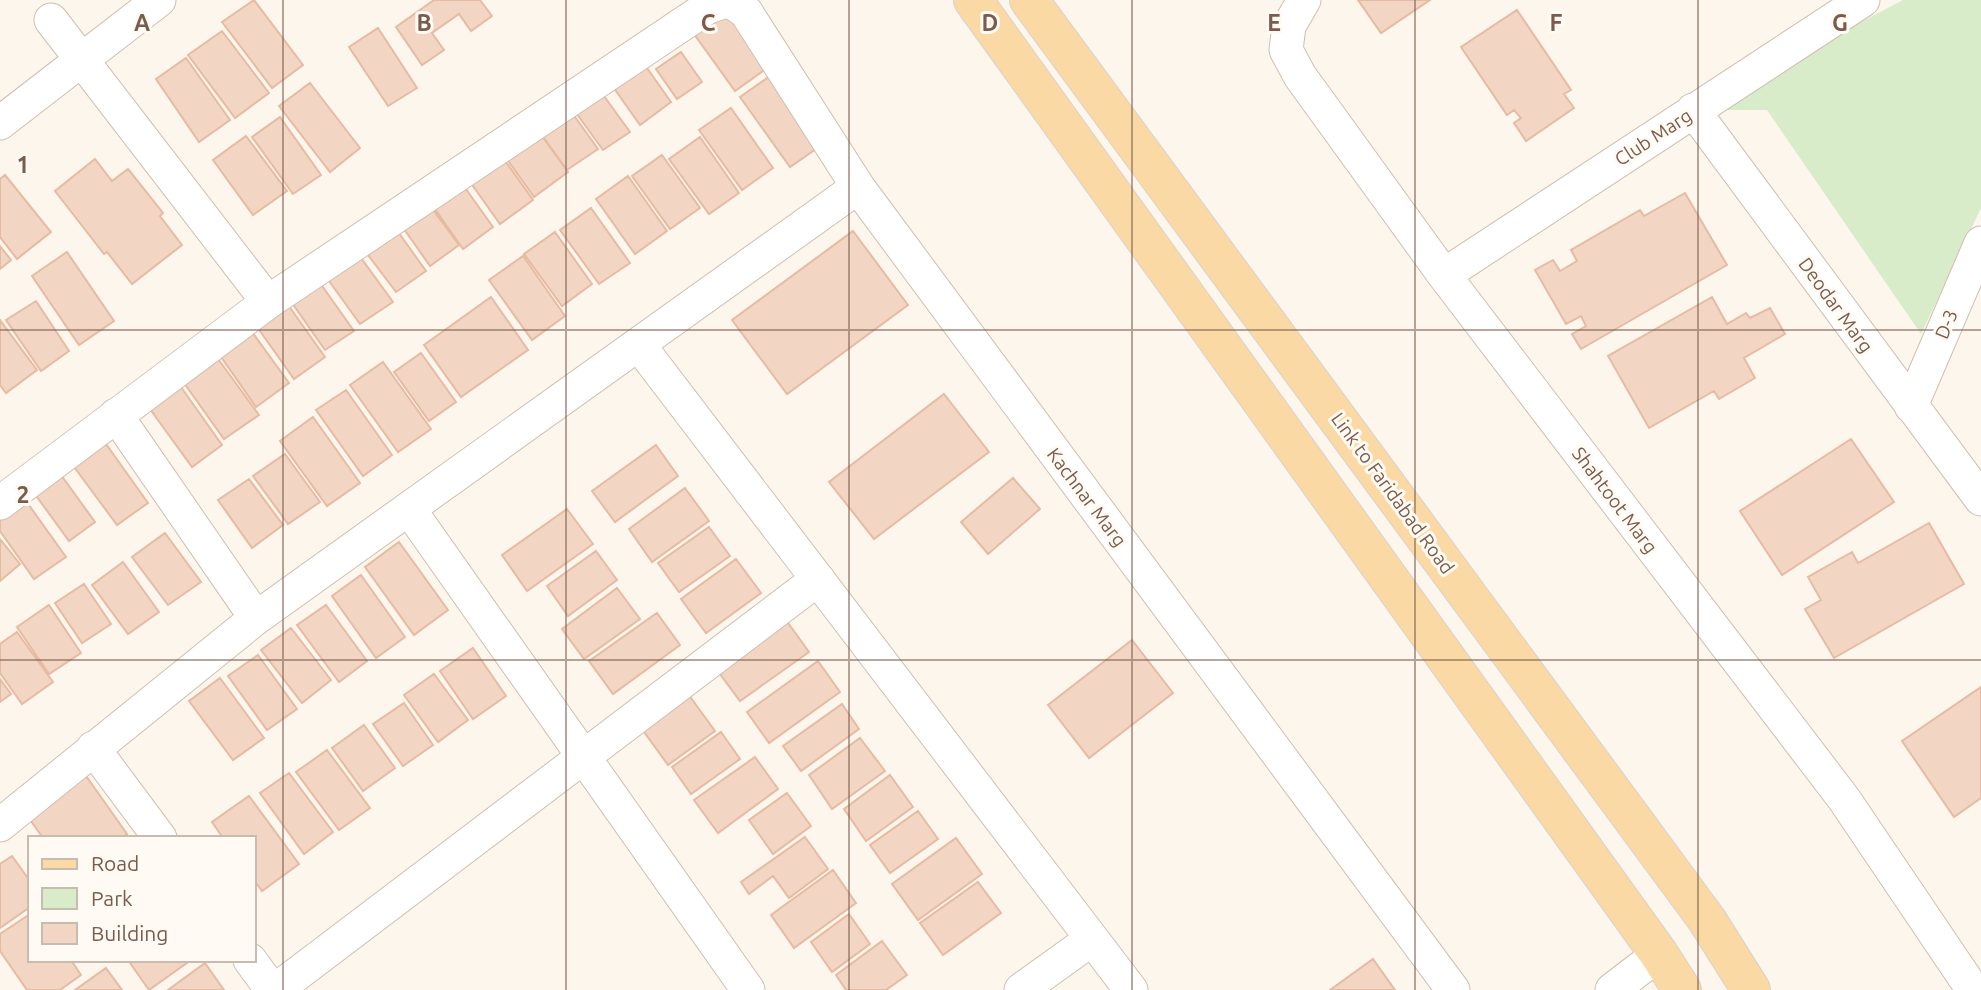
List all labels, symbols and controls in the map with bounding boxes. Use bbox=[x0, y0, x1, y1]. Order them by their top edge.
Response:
text: A bbox=[134, 10, 150, 35]
text: B bbox=[416, 10, 432, 35]
text: C bbox=[701, 10, 716, 35]
text: D bbox=[982, 10, 998, 35]
text: E bbox=[1267, 10, 1281, 35]
text: F bbox=[1550, 10, 1563, 35]
text: G bbox=[1832, 10, 1848, 35]
street label: Club Marg bbox=[1610, 104, 1696, 170]
text: 1 bbox=[17, 152, 29, 177]
street label: Deodar Marg bbox=[1794, 253, 1878, 357]
street label: D-3 bbox=[1930, 306, 1962, 342]
street label: Link to Faridabad Road bbox=[1327, 408, 1459, 578]
street label: Kachnar Marg bbox=[1043, 443, 1131, 551]
street label: Shahtoot Marg bbox=[1568, 443, 1662, 557]
text: 2 bbox=[17, 482, 29, 507]
legend bbox=[28, 836, 256, 962]
text: Road bbox=[91, 851, 139, 875]
text: Park bbox=[91, 886, 133, 910]
text: Building bbox=[91, 921, 168, 945]

